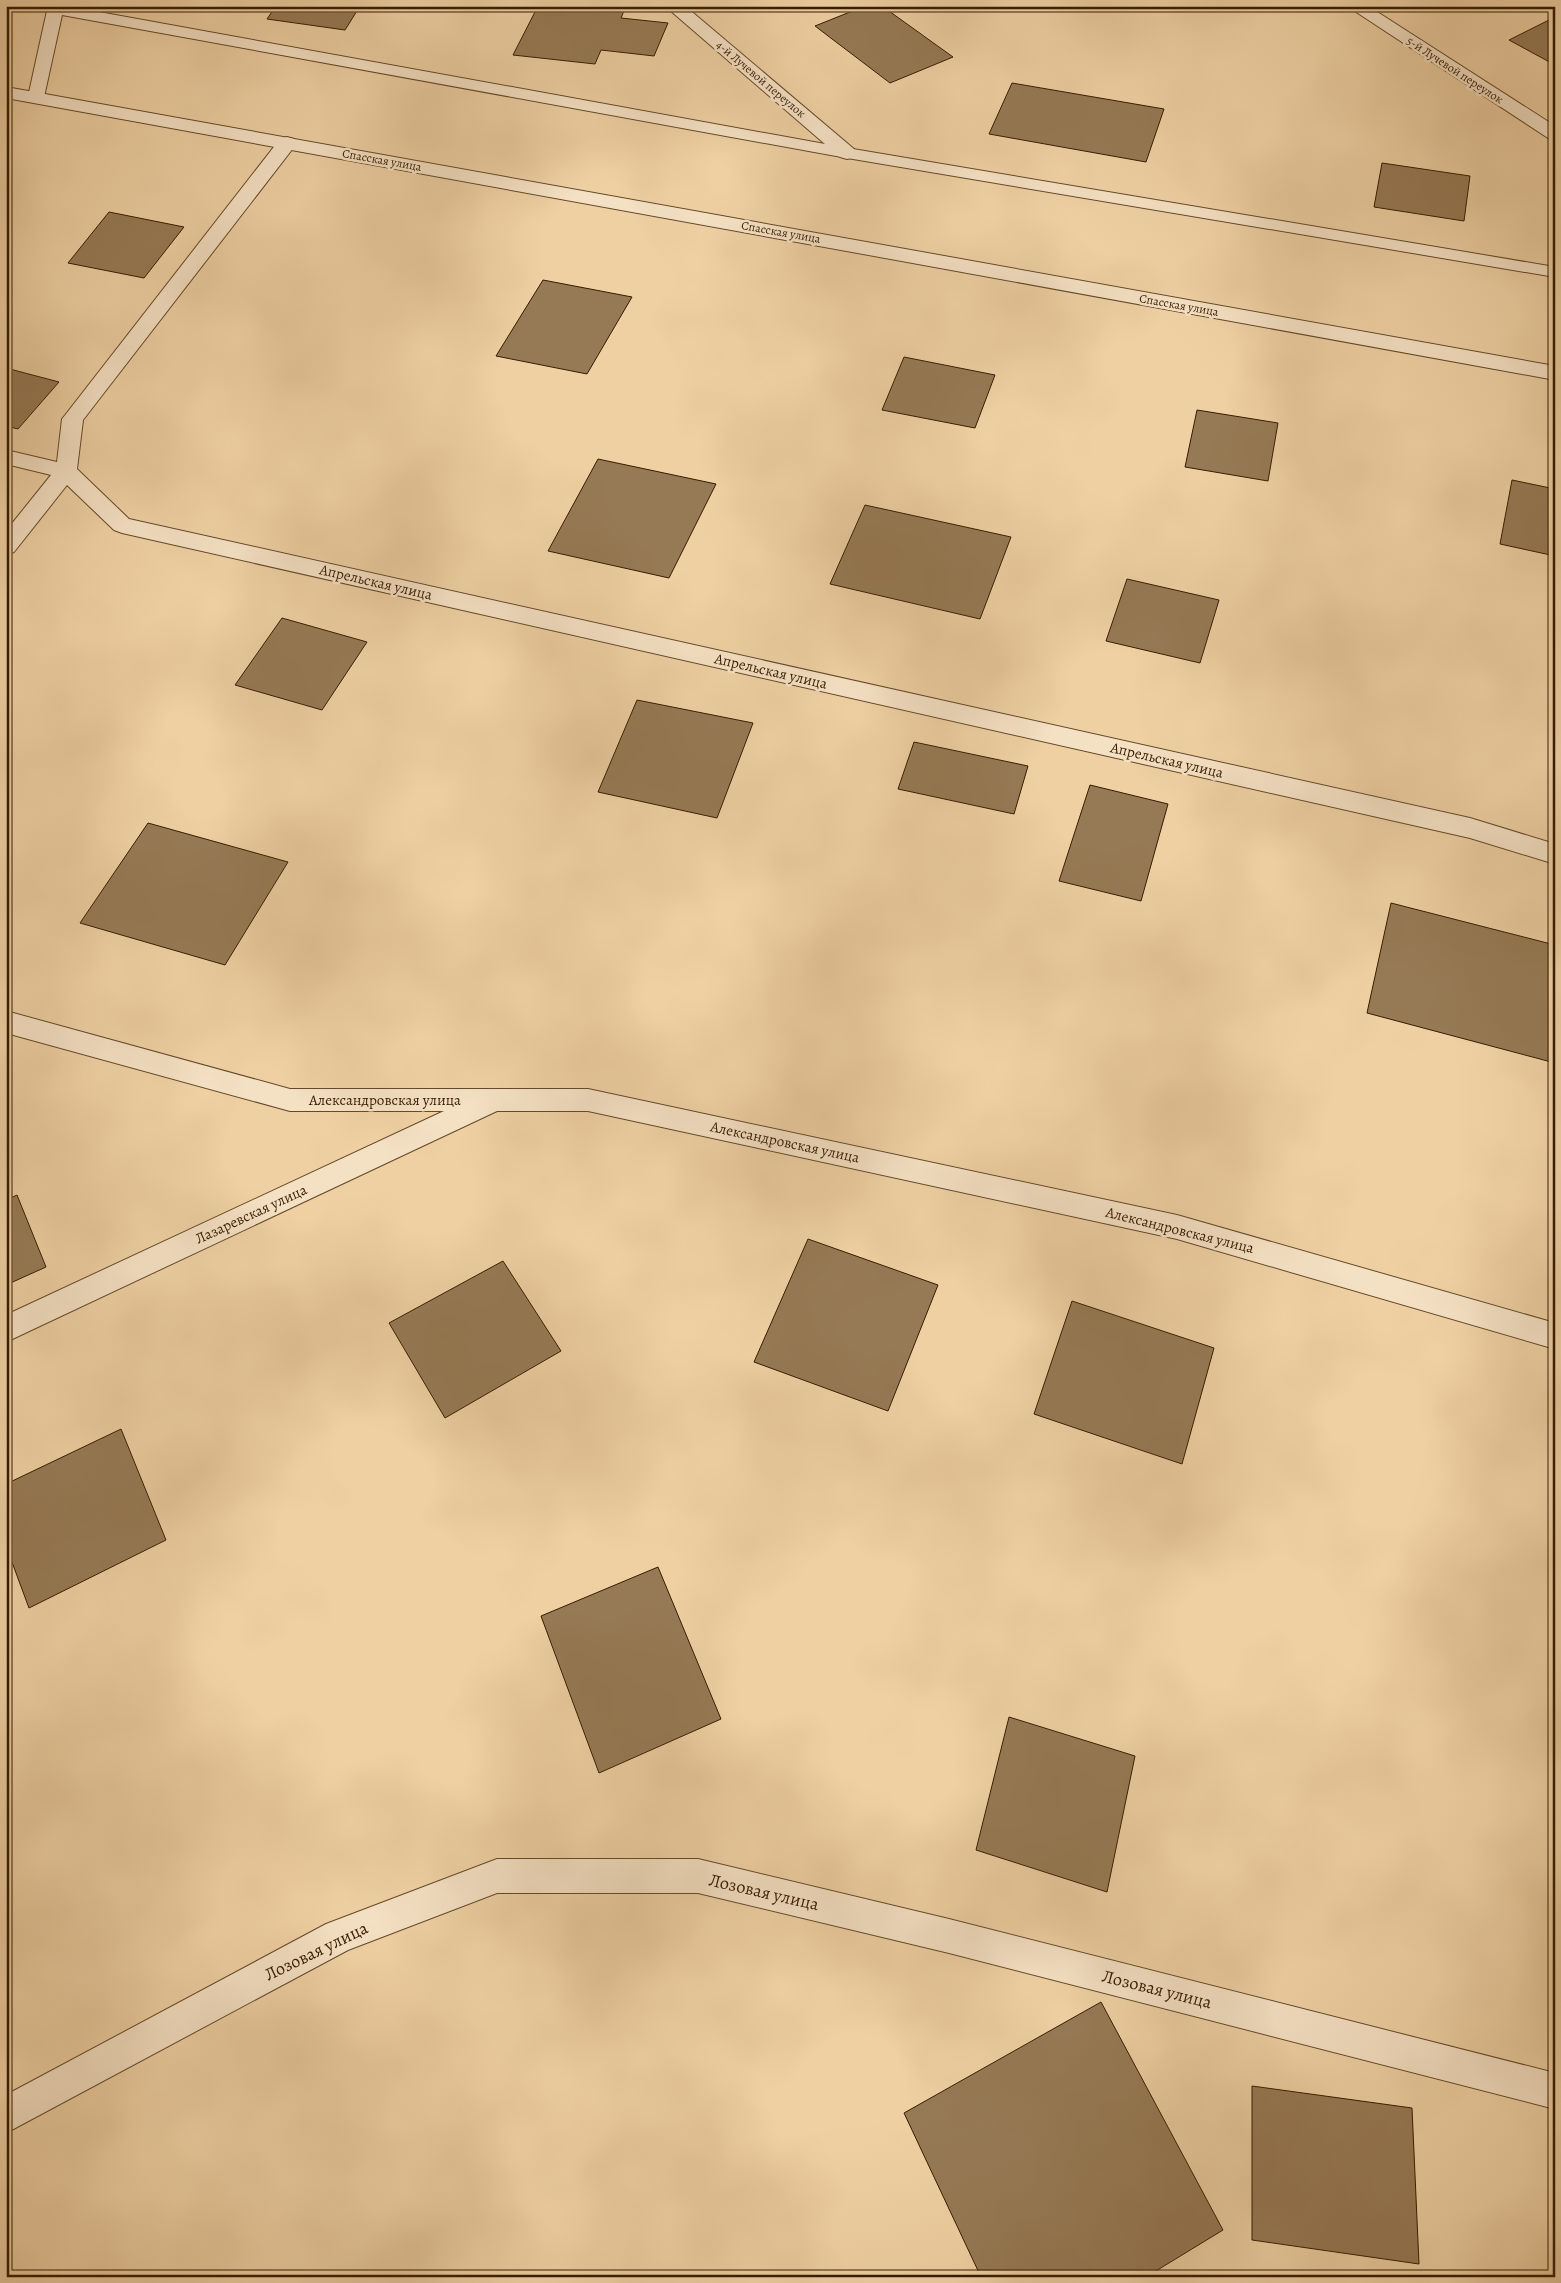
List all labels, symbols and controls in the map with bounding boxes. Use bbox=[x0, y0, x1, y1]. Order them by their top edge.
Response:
street label: 5-й Лучевой переулок bbox=[1404, 33, 1506, 107]
street label: 4-й Лучевой переулок bbox=[713, 37, 809, 121]
street label: Спасская улица bbox=[341, 145, 423, 175]
street label: Спасская улица bbox=[740, 217, 822, 247]
street label: Спасская улица bbox=[1138, 290, 1220, 320]
street label: Апрельская улица bbox=[317, 559, 434, 605]
street label: Апрельская улица bbox=[712, 648, 829, 694]
street label: Апрельская улица bbox=[1108, 737, 1225, 783]
street label: Александровская улица bbox=[308, 1090, 461, 1110]
street label: Александровская улица bbox=[708, 1116, 861, 1168]
street label: Лазаревская улица bbox=[192, 1179, 310, 1249]
street label: Александровская улица bbox=[1103, 1202, 1256, 1258]
street label: Лозовая улица bbox=[707, 1868, 822, 1916]
street label: Лозовая улица bbox=[260, 1915, 372, 1986]
street label: Лозовая улица bbox=[1100, 1964, 1215, 2014]

